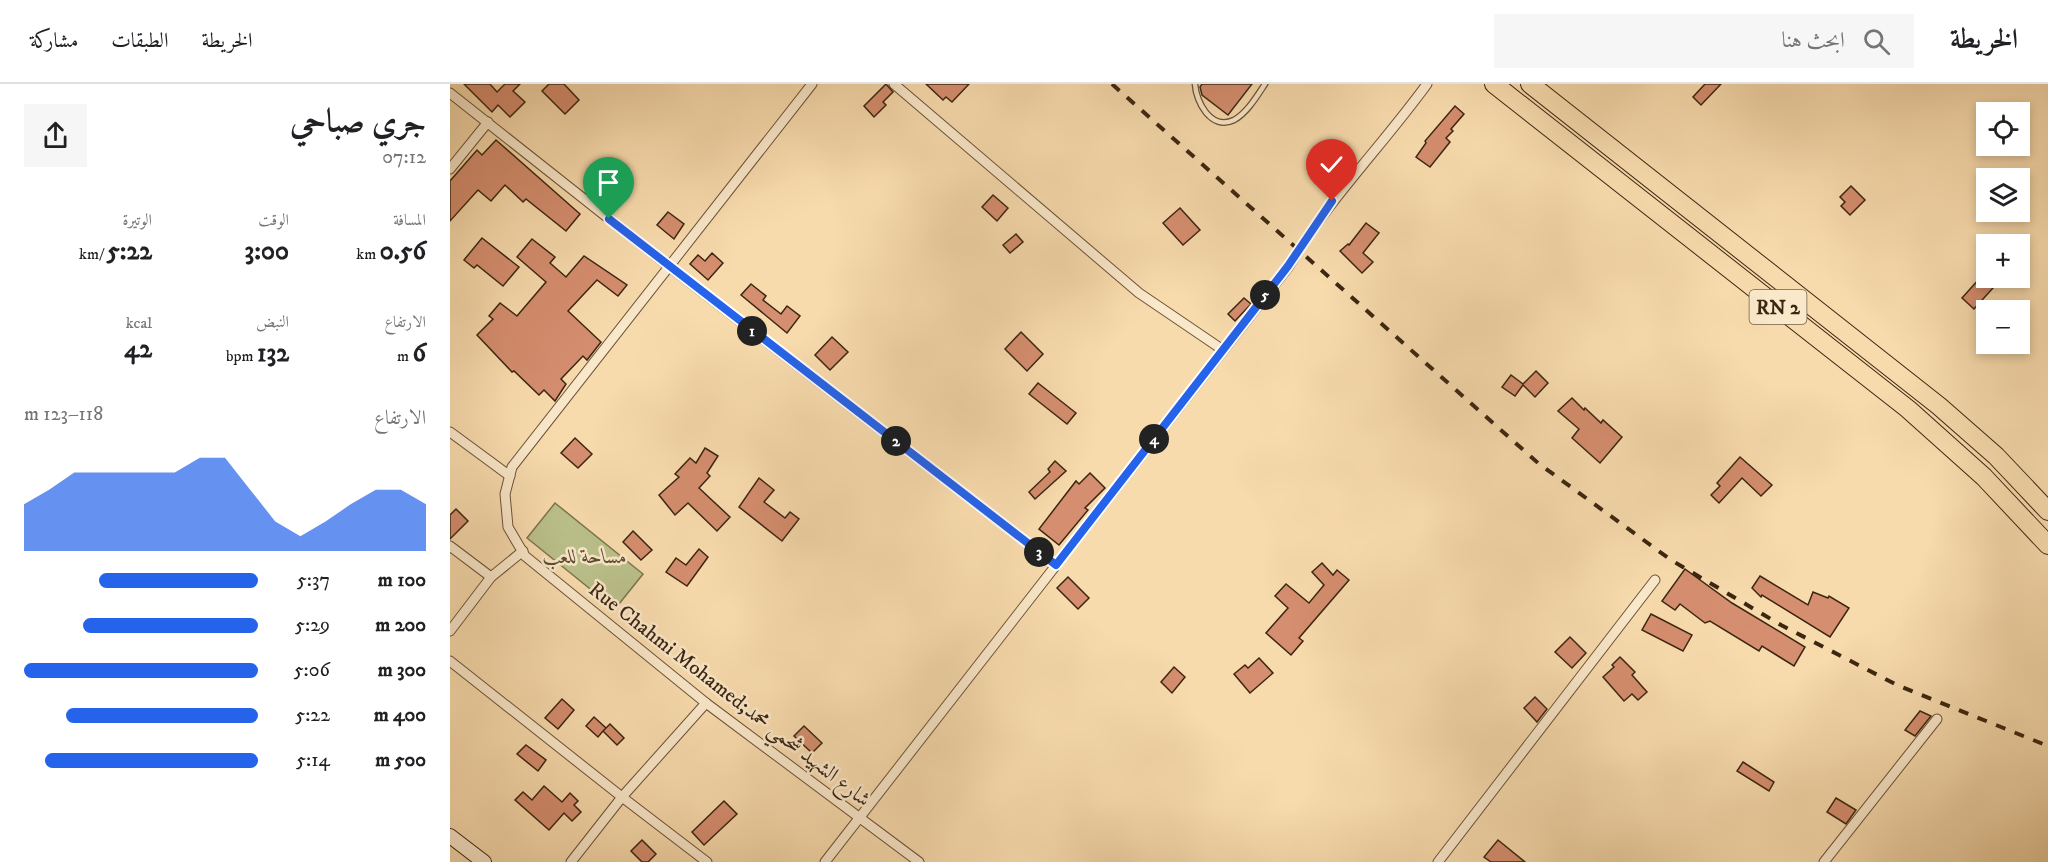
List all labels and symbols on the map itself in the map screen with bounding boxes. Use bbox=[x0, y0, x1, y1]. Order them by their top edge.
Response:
pin bbox=[1306, 139, 1357, 201]
pin bbox=[583, 157, 634, 219]
pin: 5 bbox=[1250, 280, 1280, 310]
road number: RN 2 bbox=[1750, 290, 1806, 324]
pin: 1 bbox=[737, 316, 767, 346]
pin: 4 bbox=[1139, 424, 1169, 454]
pin: 2 bbox=[881, 426, 911, 456]
pin: 3 bbox=[1024, 537, 1054, 567]
park label: مساحة للعب bbox=[543, 544, 627, 570]
street label: Rue Chahmi Mohamed;شارع الشهيد شحمي محمد bbox=[580, 577, 876, 818]

